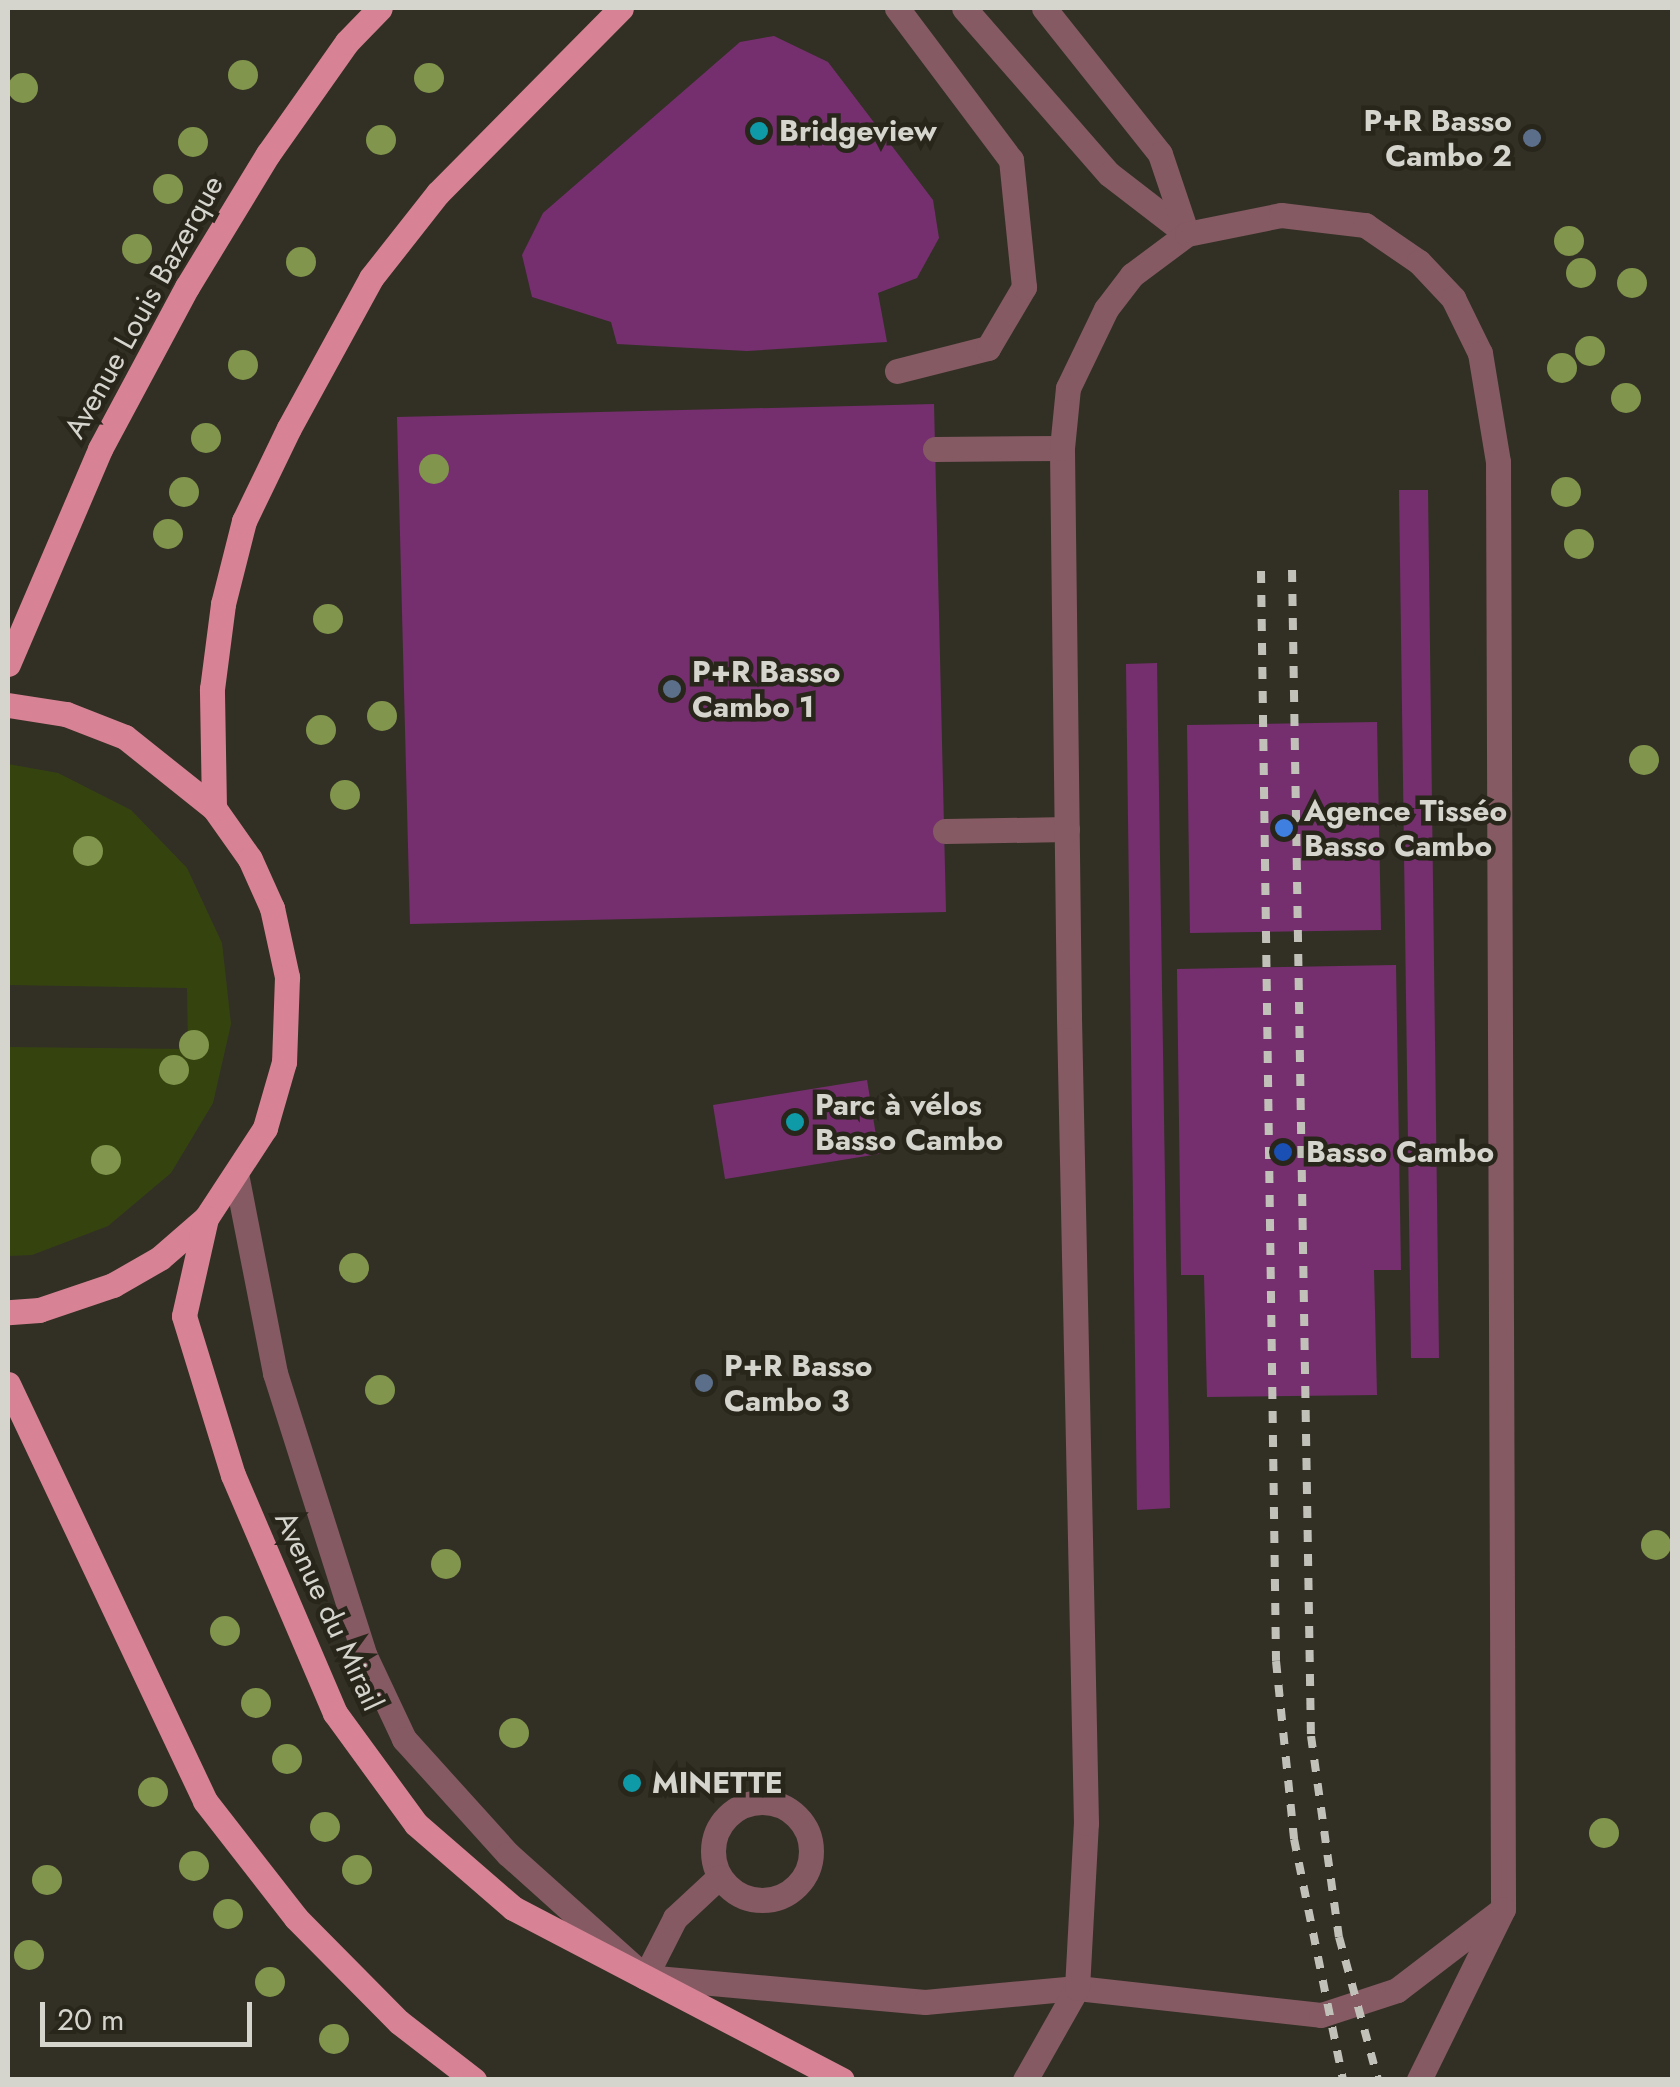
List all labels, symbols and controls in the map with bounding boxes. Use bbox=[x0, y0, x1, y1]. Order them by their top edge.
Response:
place label: P+R Basso Cambo 2 bbox=[1364, 103, 1512, 174]
place label: Bridgeview bbox=[779, 113, 937, 149]
marker: Bridgeview bbox=[748, 120, 770, 142]
marker: P+R Basso Cambo 2 bbox=[1521, 127, 1543, 149]
street label: Avenue Louis Bazerque bbox=[57, 169, 231, 445]
place label: P+R Basso Cambo 1 bbox=[692, 654, 840, 724]
marker: P+R Basso Cambo 1 bbox=[661, 678, 683, 700]
place label: Agence Tisséo Basso Cambo bbox=[1304, 793, 1507, 864]
marker: Agence Tisséo Basso Cambo bbox=[1273, 817, 1295, 839]
place label: Parc à vélos Basso Cambo bbox=[815, 1087, 1003, 1158]
marker: Parc à vélos Basso Cambo bbox=[784, 1111, 806, 1133]
place label: Basso Cambo bbox=[1306, 1134, 1494, 1170]
marker: Basso Cambo bbox=[1270, 1139, 1296, 1165]
place label: P+R Basso Cambo 3 bbox=[724, 1348, 872, 1418]
marker: P+R Basso Cambo 3 bbox=[693, 1372, 715, 1394]
street label: Avenue du Mirail bbox=[267, 1506, 391, 1716]
place label: MINETTE bbox=[652, 1765, 783, 1801]
marker: MINETTE bbox=[621, 1772, 643, 1794]
scale bar bbox=[45, 1982, 258, 2044]
text: 20 m bbox=[57, 1998, 124, 2041]

